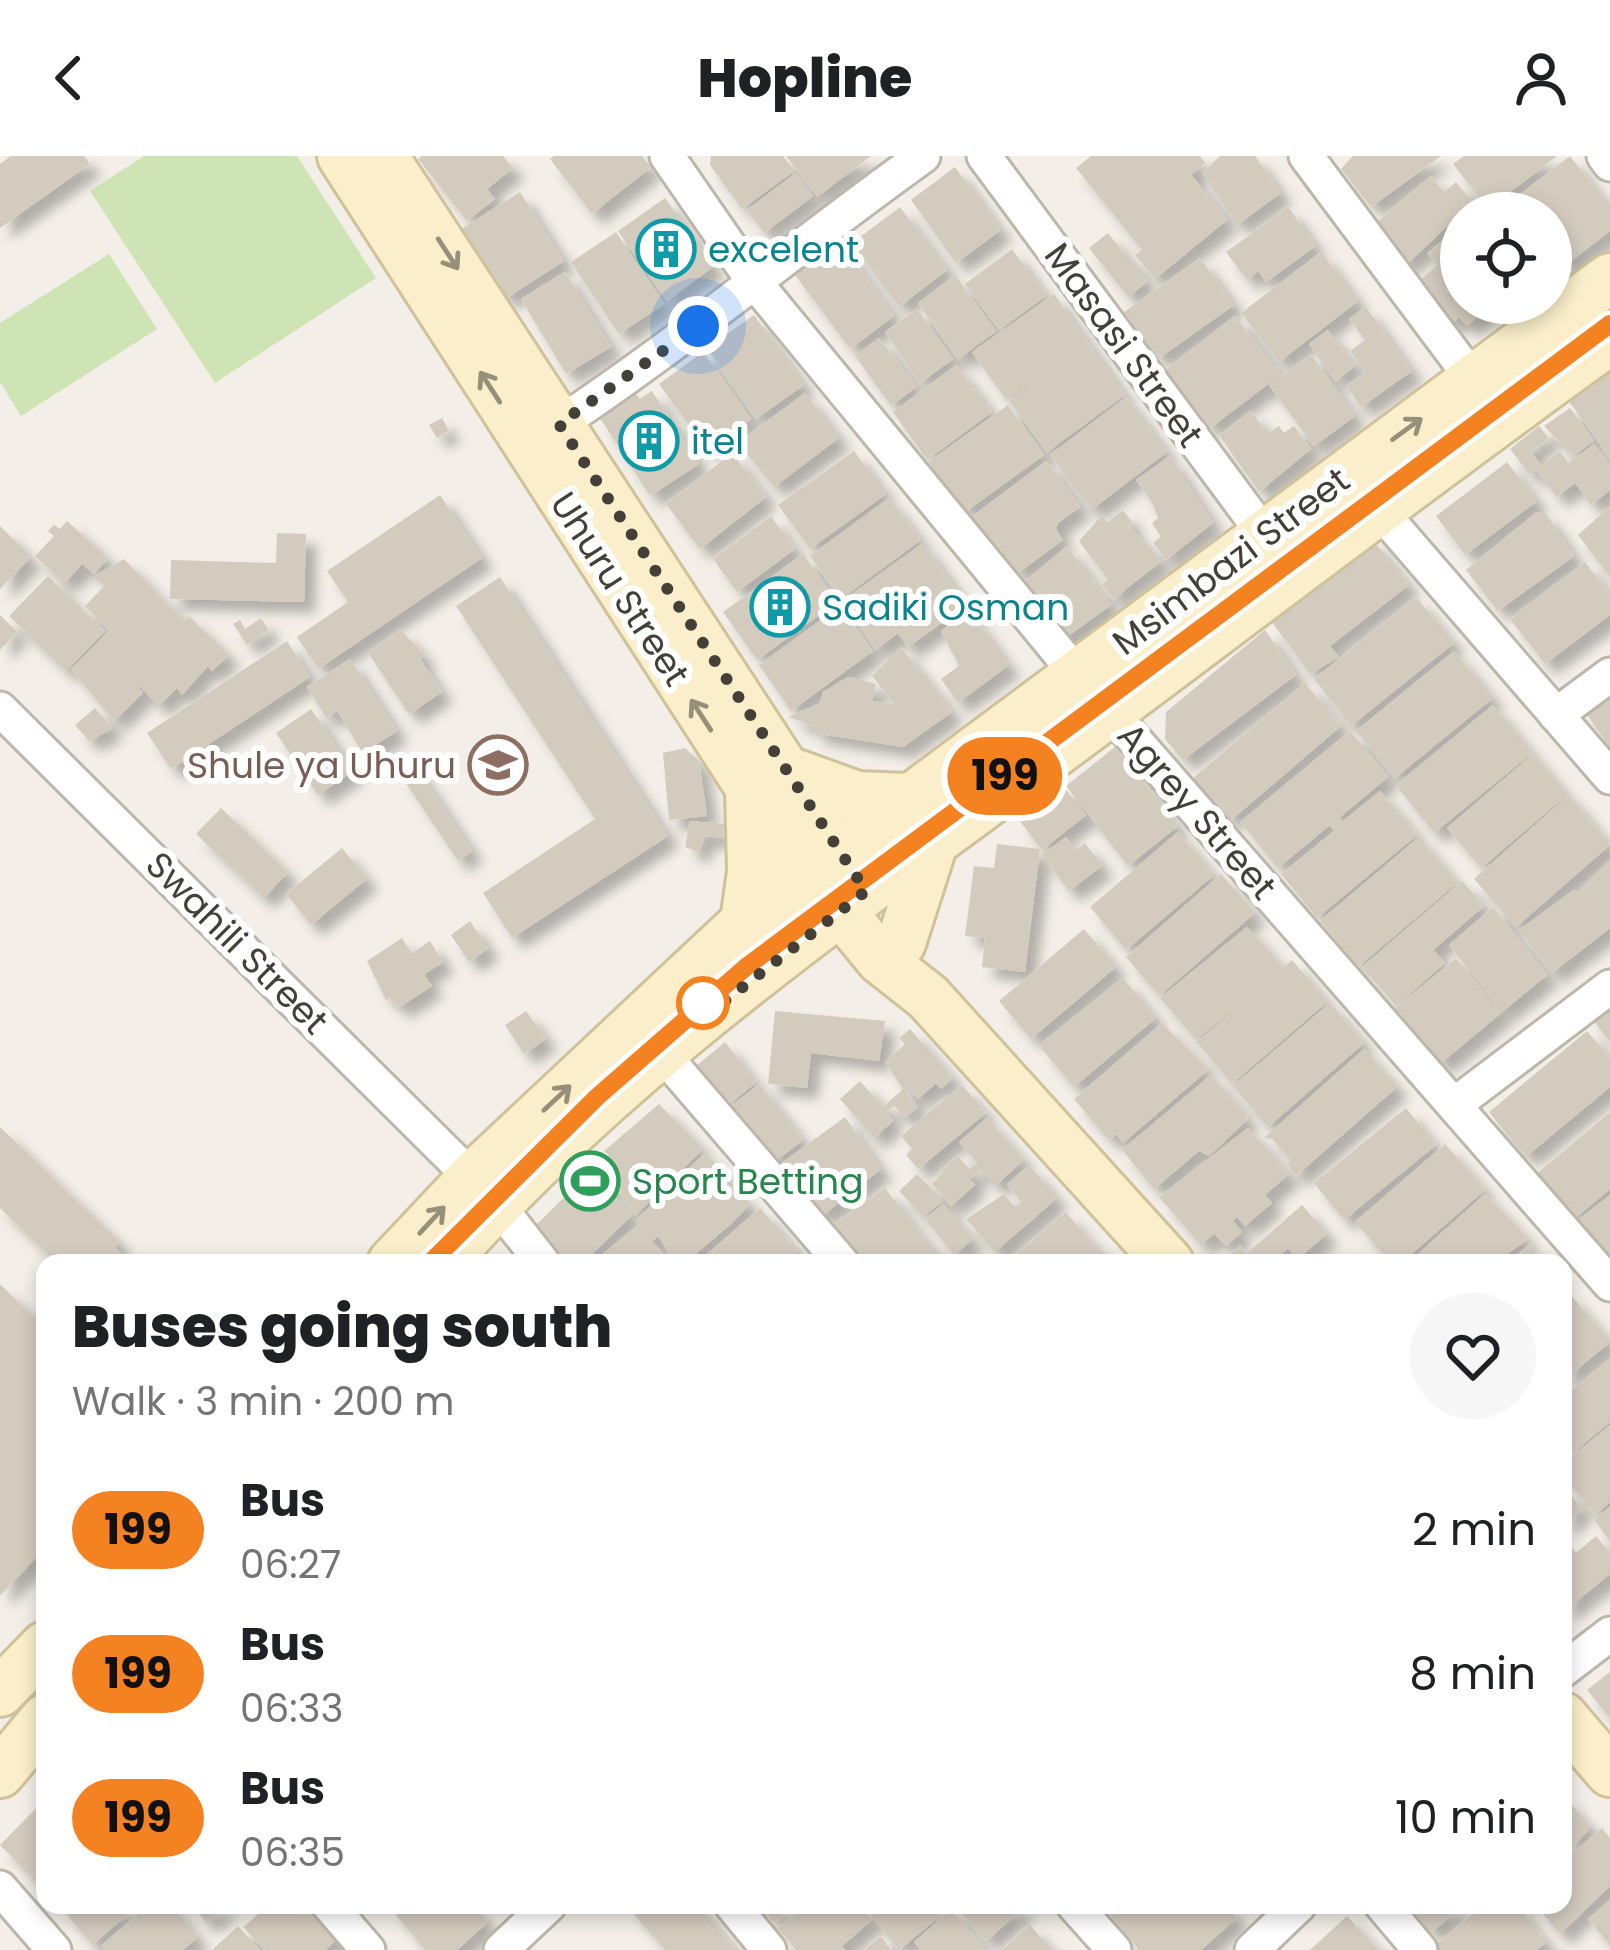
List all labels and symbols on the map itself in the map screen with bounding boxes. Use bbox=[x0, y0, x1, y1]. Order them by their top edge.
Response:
building icon: excelent bbox=[635, 218, 697, 280]
place label: excelent bbox=[708, 224, 859, 275]
street label: Masasi Street bbox=[1033, 232, 1215, 458]
one-way arrow bbox=[435, 236, 460, 270]
your location bbox=[668, 296, 728, 356]
one-way arrow bbox=[478, 371, 503, 405]
building icon: itel bbox=[618, 410, 680, 472]
place label: itel bbox=[691, 416, 744, 467]
one-way arrow bbox=[1390, 417, 1423, 442]
street label: Msimbazi Street bbox=[1102, 455, 1360, 667]
street label: Uhuru Street bbox=[538, 482, 702, 696]
building icon: Sadiki Osman bbox=[749, 576, 811, 638]
place label: Sadiki Osman bbox=[822, 582, 1069, 633]
one-way arrow bbox=[689, 699, 714, 733]
street label: Agrey Street bbox=[1106, 711, 1288, 911]
school or university icon: Shule ya Uhuru bbox=[467, 734, 529, 796]
line badge: 199 bbox=[936, 737, 1074, 815]
place label: Shule ya Uhuru bbox=[187, 740, 456, 791]
street label: Swahili Street bbox=[134, 840, 340, 1046]
unlabelled marker bbox=[678, 978, 728, 1028]
one-way arrow bbox=[542, 1084, 572, 1112]
sports icon: Sport Betting bbox=[559, 1150, 621, 1212]
place label: Sport Betting bbox=[632, 1156, 863, 1207]
one-way arrow bbox=[418, 1206, 445, 1236]

